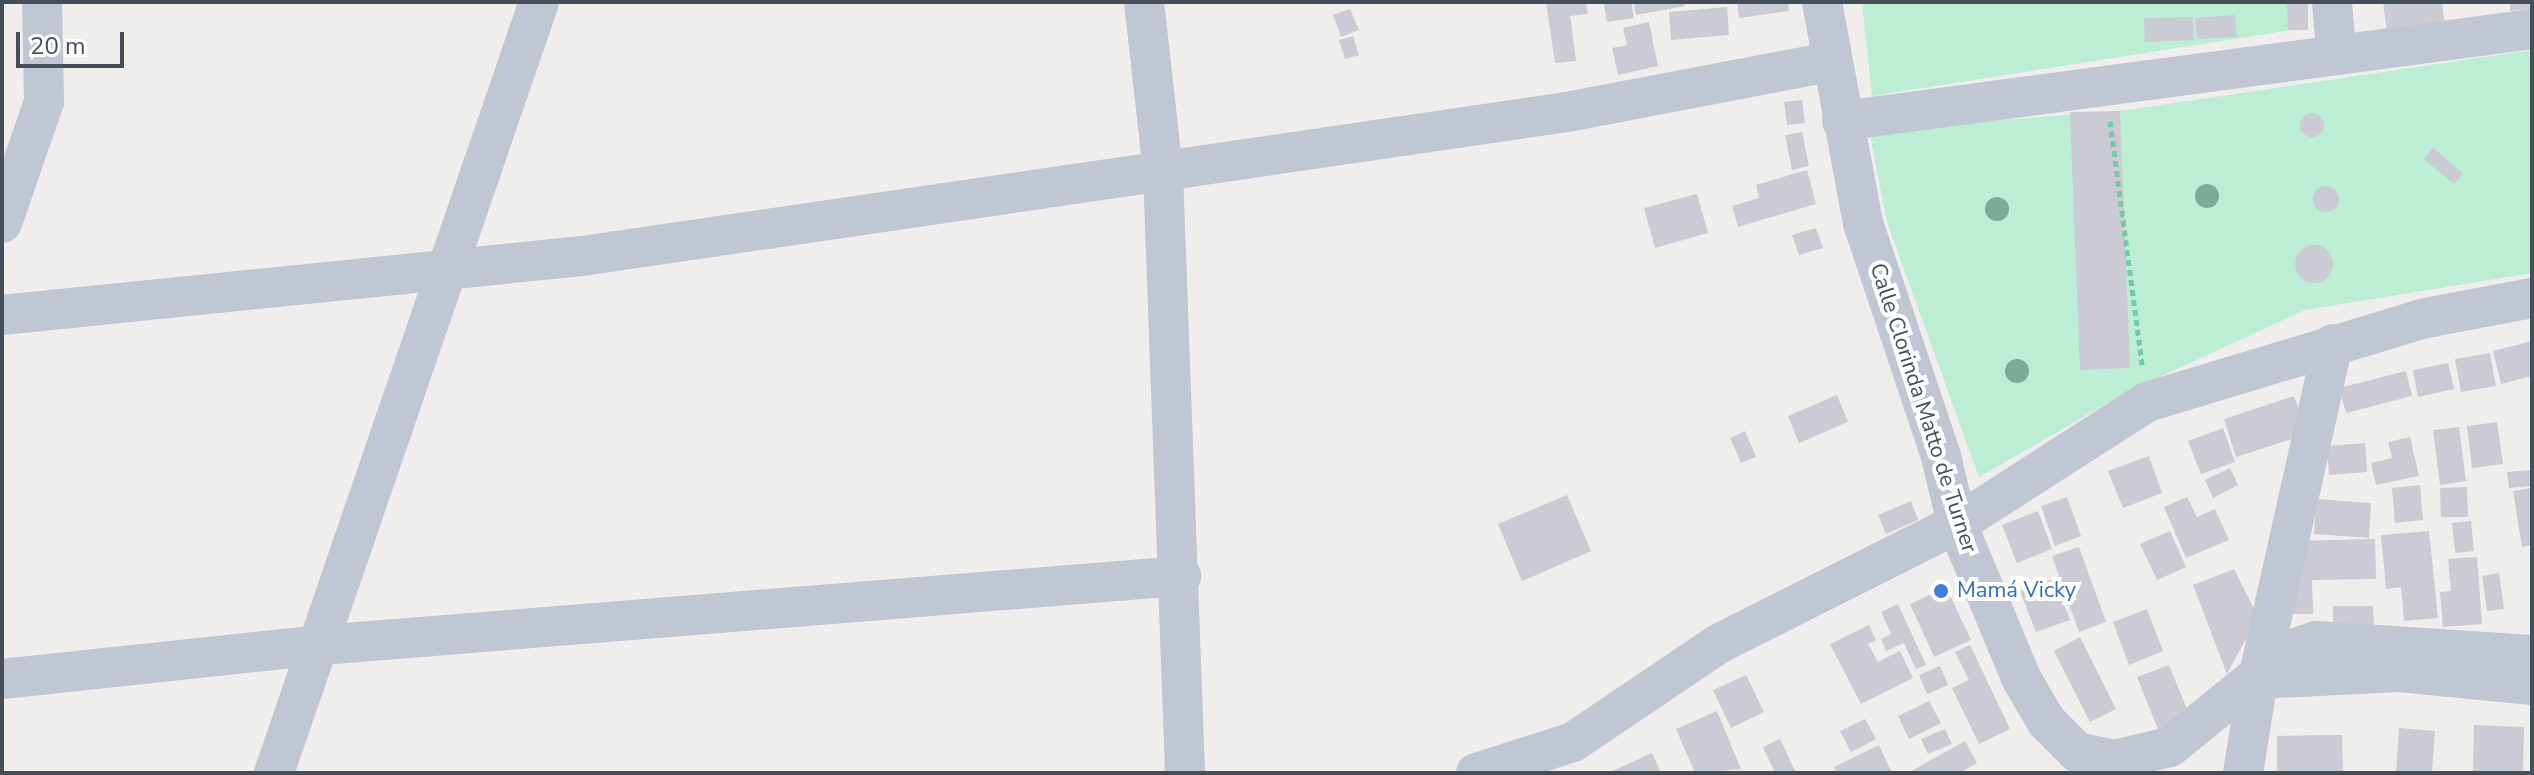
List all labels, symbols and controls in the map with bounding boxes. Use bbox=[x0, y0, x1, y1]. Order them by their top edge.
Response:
scale bar bbox=[20, 16, 128, 66]
text: 20 m bbox=[30, 30, 86, 62]
street label: Calle Clorinda Matto de Turner bbox=[1864, 260, 1982, 556]
place label: Mamá Vicky bbox=[1957, 578, 2076, 604]
marker: Mamá Vicky bbox=[1932, 582, 1950, 600]

